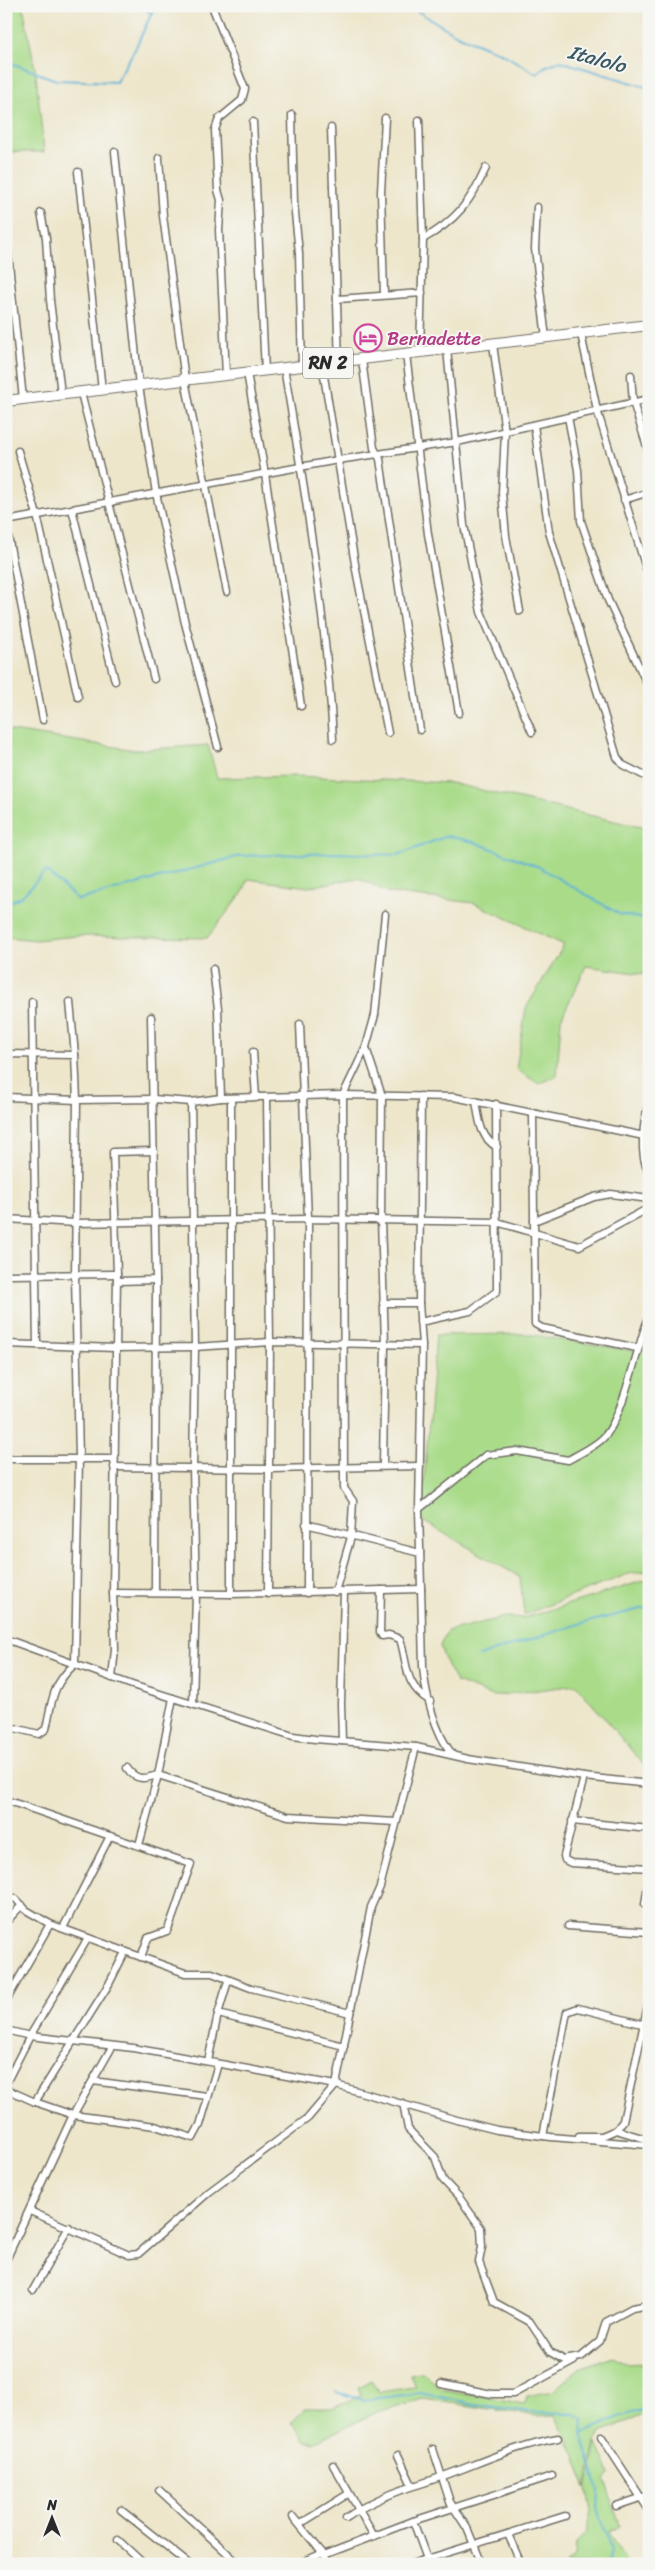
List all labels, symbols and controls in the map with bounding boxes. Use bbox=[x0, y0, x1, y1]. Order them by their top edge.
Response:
water label: Italolo bbox=[563, 34, 631, 84]
place label: Bernadette bbox=[387, 322, 481, 355]
hotel icon: Bernadette bbox=[353, 323, 383, 353]
road number: RN 2 bbox=[303, 348, 353, 378]
north arrow bbox=[28, 2492, 78, 2542]
text: N bbox=[46, 2493, 57, 2518]

